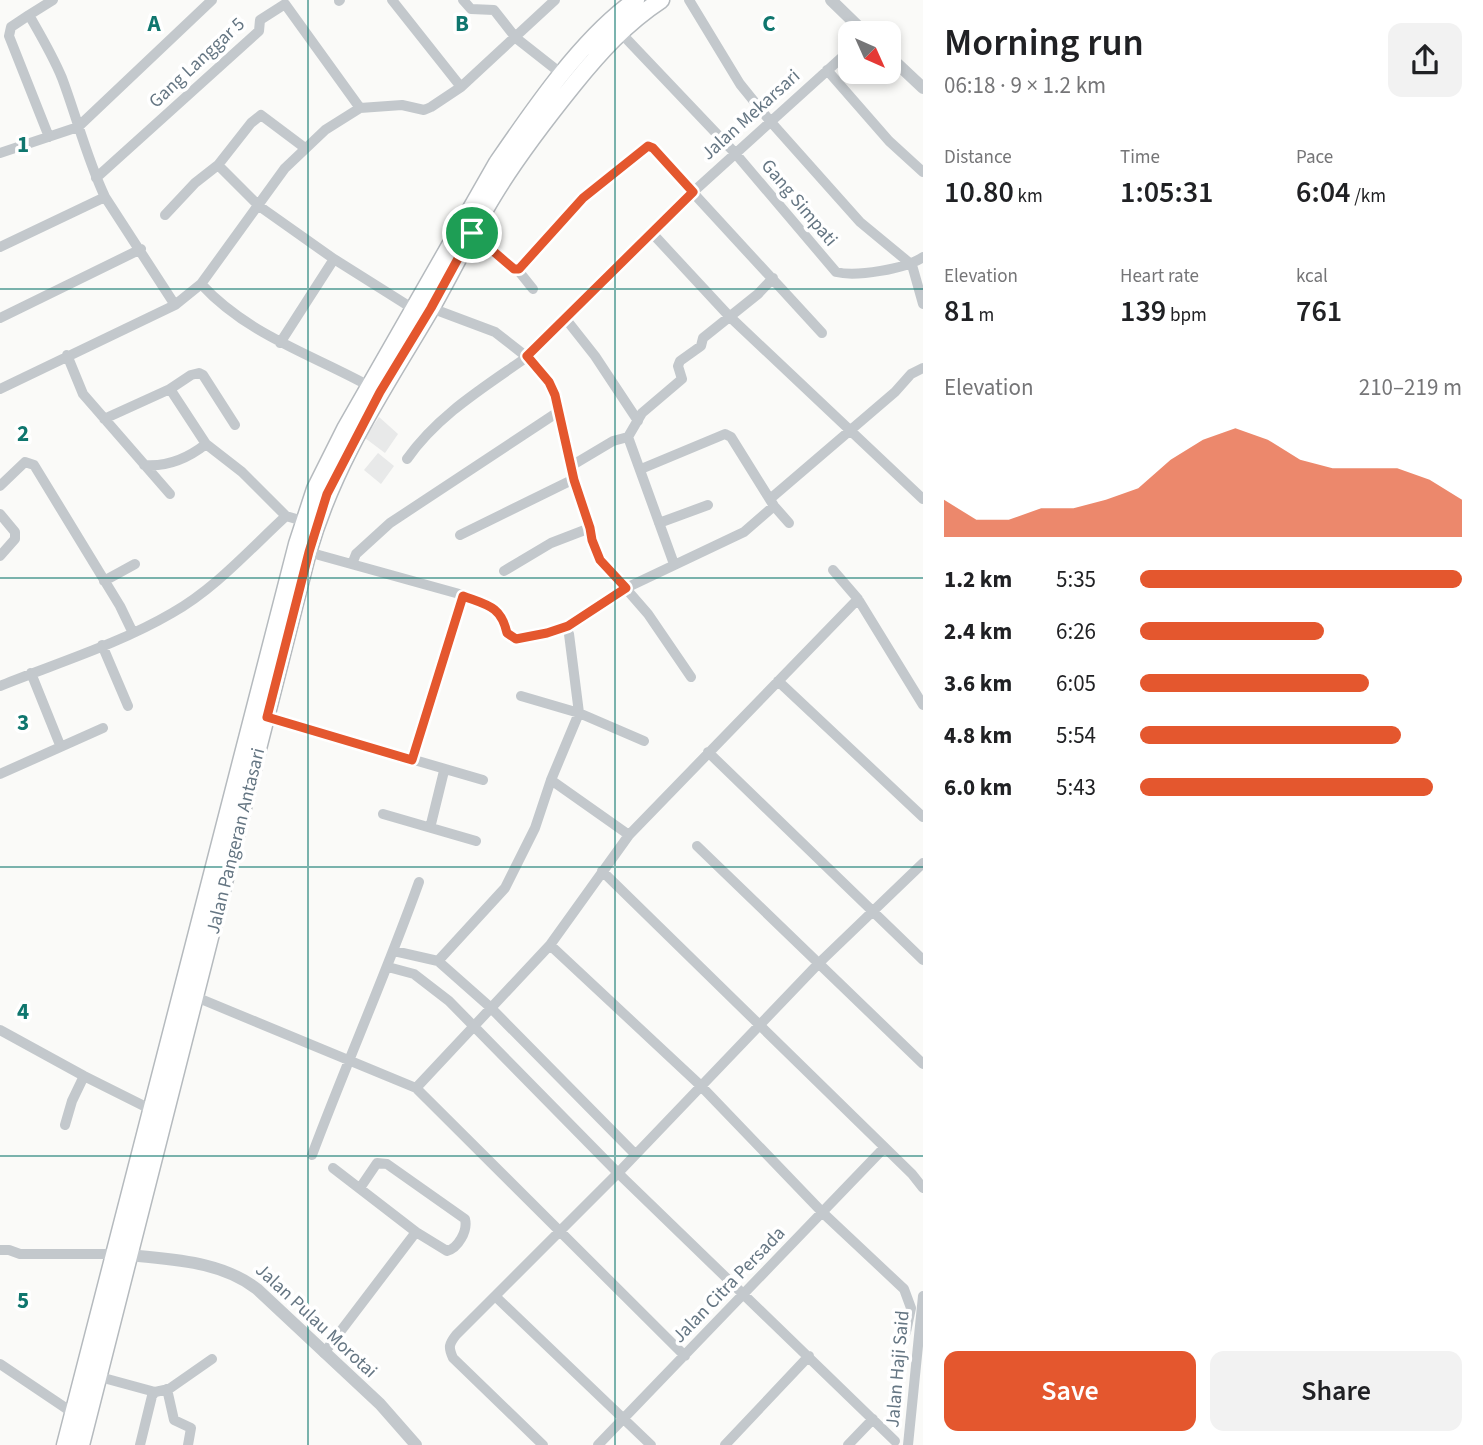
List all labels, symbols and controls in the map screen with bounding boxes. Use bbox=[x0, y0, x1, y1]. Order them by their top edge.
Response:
text: A bbox=[146, 7, 161, 40]
text: B bbox=[455, 7, 469, 40]
text: C bbox=[762, 7, 776, 40]
street label: Gang Langgar 5 bbox=[143, 11, 251, 115]
text: Morning run bbox=[944, 16, 1144, 70]
north arrow bbox=[838, 21, 901, 84]
map controls bbox=[838, 21, 901, 84]
button: share bbox=[1388, 23, 1462, 97]
street label: Jalan Mekarsari bbox=[696, 63, 806, 167]
text: 06:18 · 9 × 1.2 km bbox=[944, 69, 1106, 102]
text: 1 bbox=[17, 128, 29, 161]
text: Distance bbox=[944, 144, 1012, 171]
text: Time bbox=[1120, 144, 1160, 171]
text: Pace bbox=[1296, 144, 1333, 171]
street label: Gang Simpati bbox=[754, 154, 844, 252]
text: 10.80 bbox=[944, 171, 1014, 214]
text: 1:05:31 bbox=[1120, 171, 1213, 214]
text: 6:04 bbox=[1296, 171, 1350, 214]
text: km bbox=[1014, 183, 1043, 210]
text: /km bbox=[1350, 183, 1386, 210]
pin bbox=[442, 203, 502, 263]
icon: arrive bbox=[453, 214, 491, 252]
text: Elevation bbox=[944, 263, 1018, 290]
text: Heart rate bbox=[1120, 263, 1199, 290]
text: kcal bbox=[1296, 263, 1328, 290]
text: 81 bbox=[944, 290, 975, 333]
text: 139 bbox=[1120, 290, 1166, 333]
text: 761 bbox=[1296, 290, 1342, 333]
text: m bbox=[975, 302, 994, 329]
text: bpm bbox=[1166, 302, 1207, 329]
text: Elevation bbox=[944, 371, 1034, 404]
text: 210–219 m bbox=[1359, 371, 1462, 404]
text: 2 bbox=[17, 417, 29, 450]
text: 1.2 km bbox=[944, 563, 1012, 596]
text: 5:35 bbox=[1056, 563, 1096, 596]
text: 2.4 km bbox=[944, 615, 1012, 648]
text: 6:26 bbox=[1056, 615, 1096, 648]
text: 3.6 km bbox=[944, 667, 1012, 700]
text: 6:05 bbox=[1056, 667, 1096, 700]
text: 3 bbox=[17, 706, 29, 739]
text: 4.8 km bbox=[944, 719, 1012, 752]
text: 5:54 bbox=[1056, 719, 1096, 752]
street label: Jalan Pangeran Antasari bbox=[200, 745, 272, 937]
text: 6.0 km bbox=[944, 771, 1012, 804]
text: 5:43 bbox=[1056, 771, 1096, 804]
text: 4 bbox=[17, 995, 29, 1028]
street label: Jalan Citra Persada bbox=[666, 1221, 792, 1349]
street label: Jalan Pulau Morotai bbox=[249, 1257, 383, 1385]
text: 5 bbox=[17, 1284, 29, 1317]
street label: Jalan Haji Said bbox=[879, 1309, 917, 1429]
button: Save bbox=[944, 1351, 1196, 1431]
button: Share bbox=[1210, 1351, 1462, 1431]

